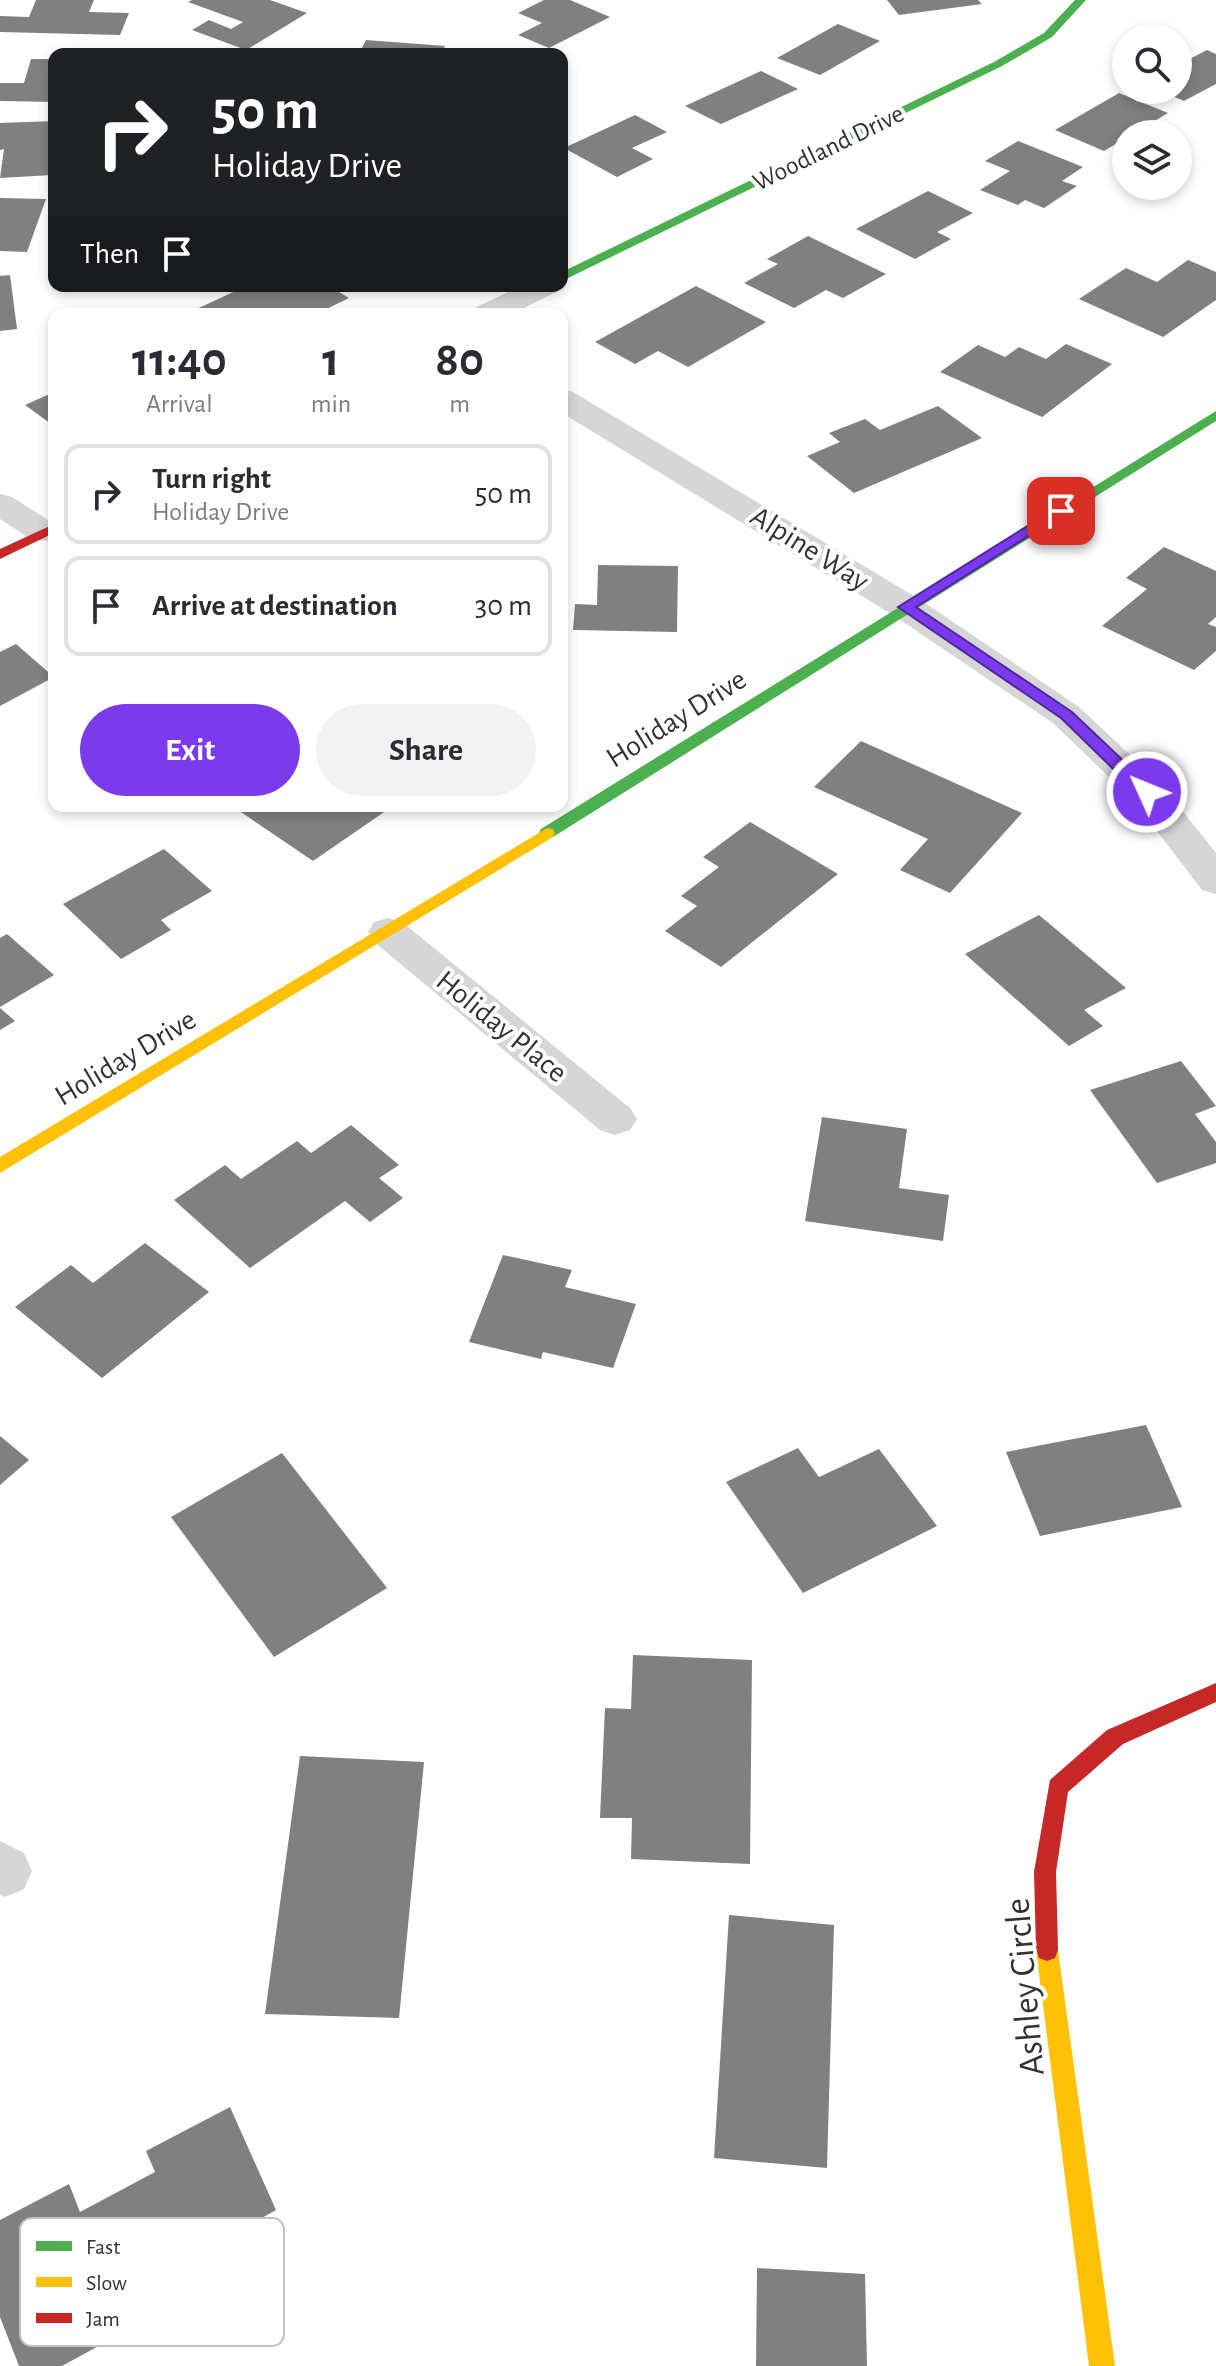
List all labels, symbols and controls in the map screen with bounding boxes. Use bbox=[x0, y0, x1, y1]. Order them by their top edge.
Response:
map controls bbox=[1112, 24, 1192, 200]
button: search bbox=[1112, 24, 1192, 104]
icon: right bbox=[80, 80, 184, 184]
text: 50 m bbox=[212, 83, 319, 139]
street label: Woodland Drive bbox=[749, 100, 908, 196]
button: layers bbox=[1112, 120, 1192, 200]
text: Holiday Drive bbox=[212, 148, 402, 184]
icon: arrive bbox=[155, 232, 199, 276]
text: Then bbox=[80, 239, 139, 269]
text: 11:40 bbox=[132, 337, 227, 385]
text: 1 bbox=[322, 337, 340, 385]
text: 80 bbox=[435, 337, 484, 385]
text: Arrival bbox=[146, 391, 213, 417]
text: min bbox=[311, 391, 351, 417]
text: m bbox=[449, 391, 470, 417]
text: Turn right bbox=[152, 464, 271, 494]
icon: right bbox=[84, 472, 128, 516]
pin bbox=[1027, 477, 1095, 545]
text: 50 m bbox=[475, 479, 532, 509]
icon: arrive bbox=[1039, 489, 1083, 533]
text: Holiday Drive bbox=[152, 499, 289, 525]
street label: Alpine Way bbox=[745, 501, 874, 597]
icon: arrive bbox=[84, 584, 128, 628]
text: Arrive at destination bbox=[152, 591, 398, 621]
text: 30 m bbox=[475, 591, 532, 621]
street label: Holiday Drive bbox=[601, 664, 752, 774]
button: Exit bbox=[80, 704, 300, 796]
button: Share bbox=[316, 704, 536, 796]
position arrow bbox=[1105, 750, 1189, 834]
street label: Holiday Place bbox=[430, 965, 572, 1088]
street label: Holiday Drive bbox=[50, 1004, 201, 1112]
street label: Ashley Circle bbox=[999, 1897, 1051, 2077]
legend bbox=[20, 2218, 284, 2346]
text: Fast bbox=[86, 2236, 120, 2258]
text: Slow bbox=[86, 2272, 127, 2294]
text: Jam bbox=[86, 2308, 120, 2330]

